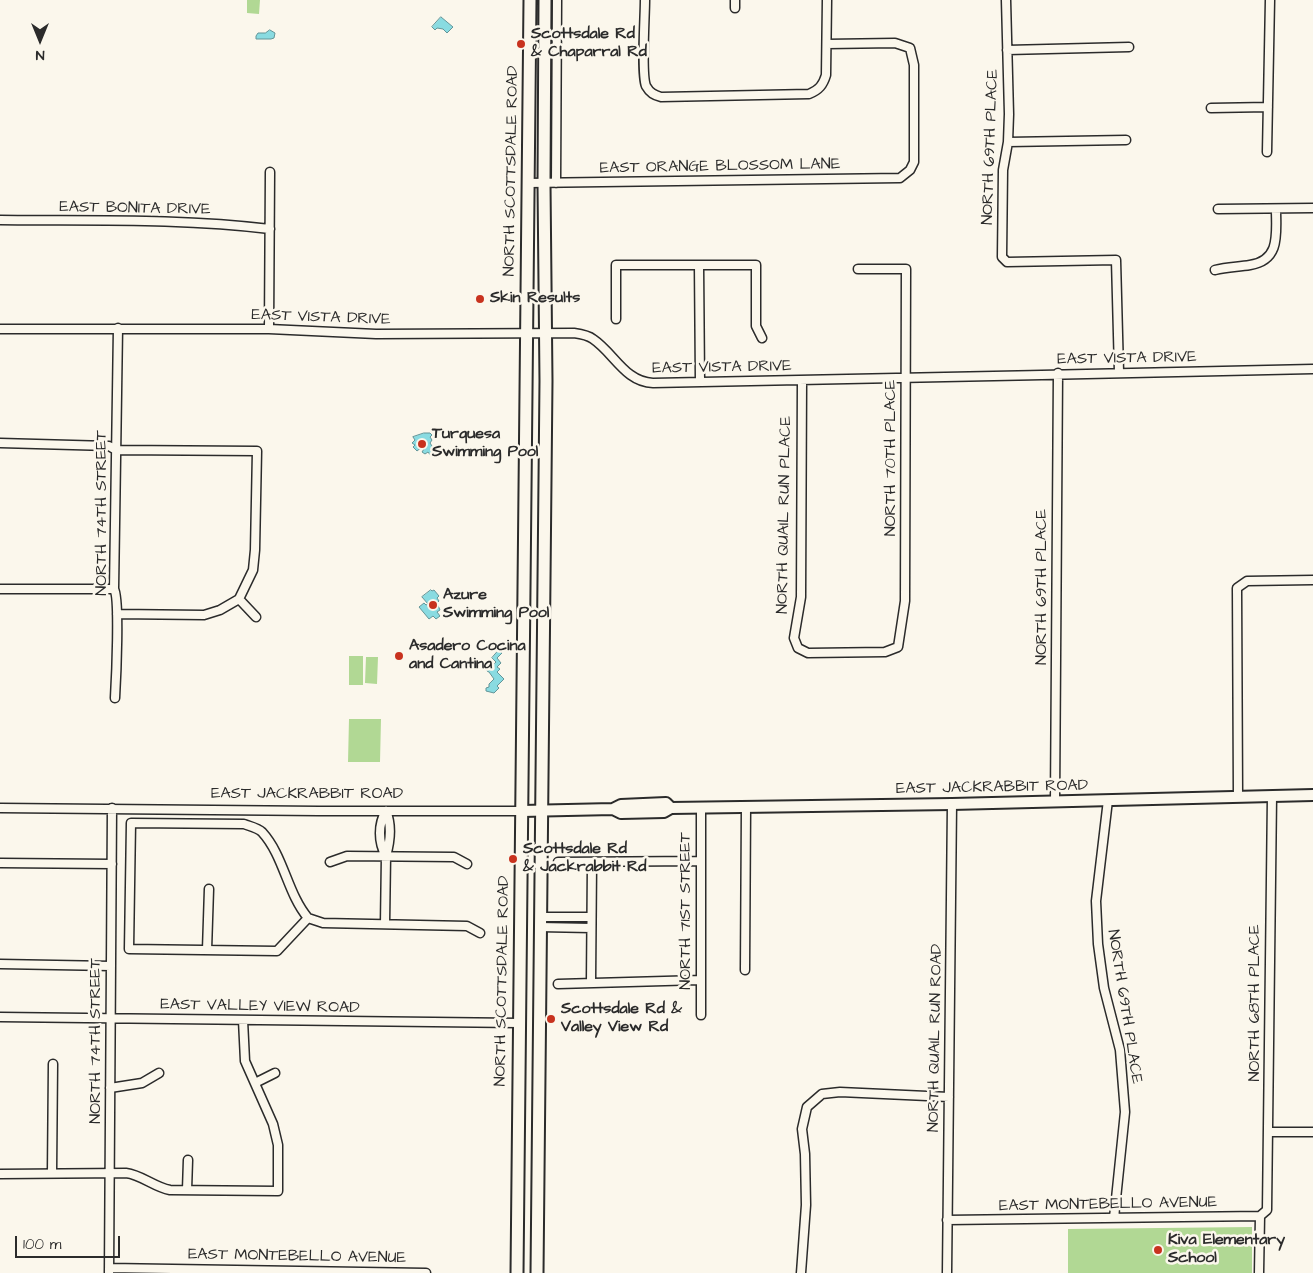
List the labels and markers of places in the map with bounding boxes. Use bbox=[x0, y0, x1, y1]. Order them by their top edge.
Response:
place label: Scottsdale Rd & Chaparral Rd bbox=[531, 25, 647, 63]
marker: Scottsdale Rd & Chaparral Rd bbox=[515, 38, 527, 50]
place label: Skin Results bbox=[490, 289, 580, 309]
marker: Skin Results bbox=[474, 293, 486, 305]
place label: Turquesa Swimming Pool bbox=[432, 425, 538, 463]
marker: Turquesa Swimming Pool bbox=[416, 438, 428, 450]
place label: Azure Swimming Pool bbox=[443, 586, 549, 624]
marker: Azure Swimming Pool bbox=[427, 599, 439, 611]
place label: Asadero Cocina and Cantina bbox=[409, 637, 526, 675]
marker: Asadero Cocina and Cantina bbox=[393, 650, 405, 662]
place label: Scottsdale Rd & Jackrabbit Rd bbox=[523, 840, 647, 878]
marker: Scottsdale Rd & Jackrabbit Rd bbox=[507, 853, 519, 865]
place label: Scottsdale Rd & Valley View Rd bbox=[561, 1000, 682, 1038]
marker: Scottsdale Rd & Valley View Rd bbox=[545, 1013, 557, 1025]
place label: Kiva Elementary School bbox=[1168, 1231, 1285, 1269]
marker: Kiva Elementary School bbox=[1152, 1244, 1164, 1256]

